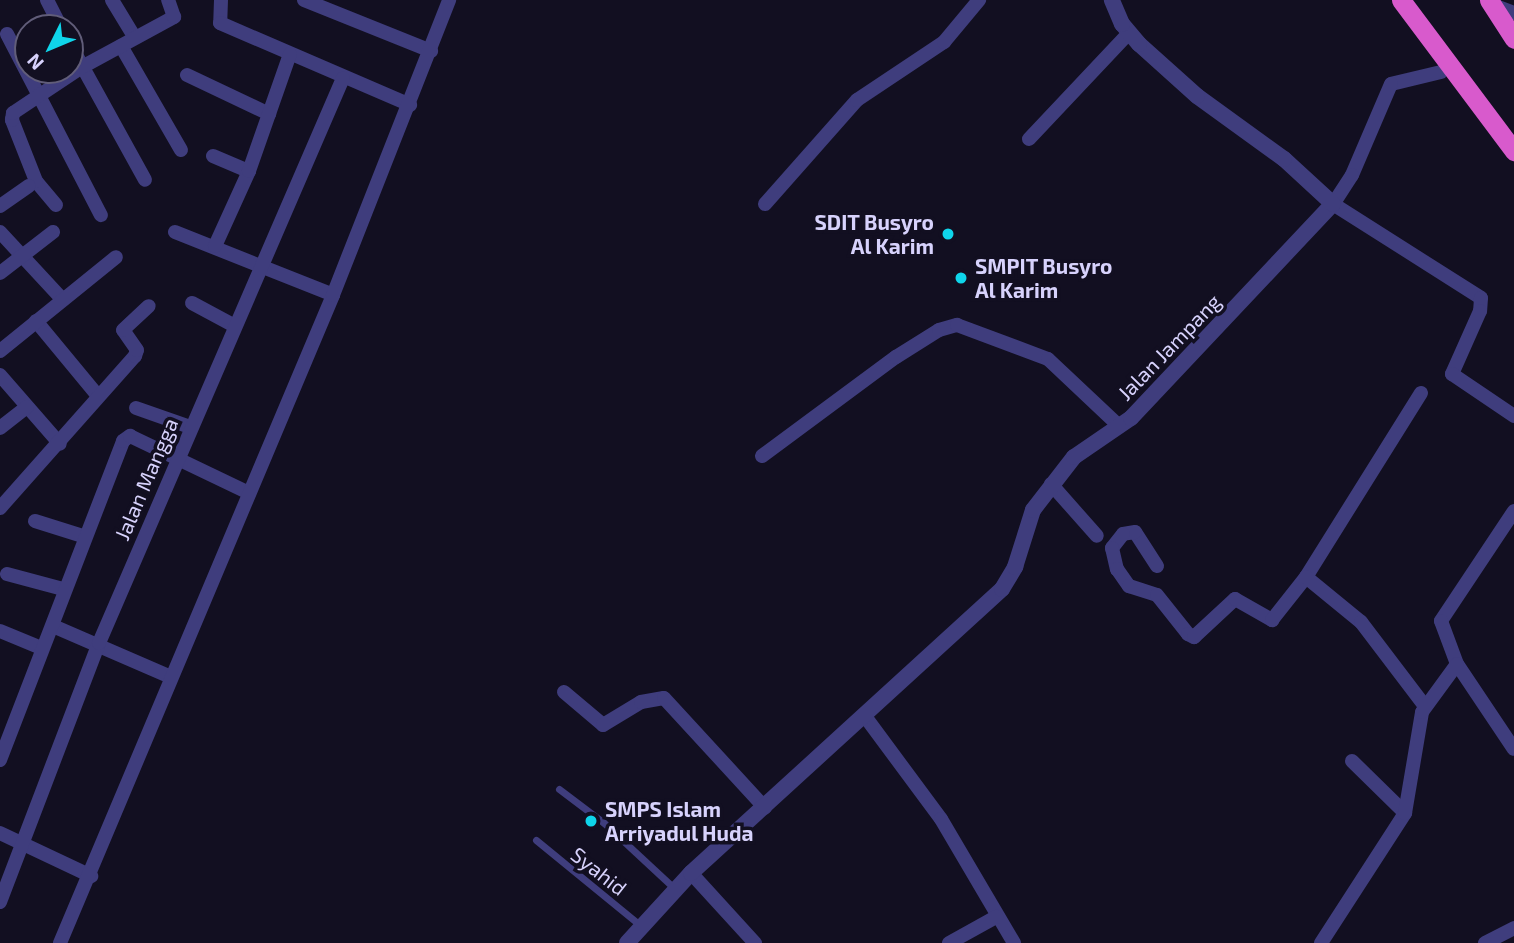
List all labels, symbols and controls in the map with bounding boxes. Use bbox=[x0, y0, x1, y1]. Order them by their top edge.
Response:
north arrow bbox=[14, 14, 84, 84]
text: N bbox=[22, 49, 48, 75]
place label: SDIT Busyro Al Karim bbox=[814, 209, 934, 259]
marker: SDIT Busyro Al Karim bbox=[940, 226, 956, 242]
place label: SMPIT Busyro Al Karim bbox=[975, 253, 1113, 303]
marker: SMPIT Busyro Al Karim bbox=[953, 270, 969, 286]
street label: Jalan Jampang bbox=[1112, 289, 1226, 405]
street label: Jalan Mangga bbox=[109, 414, 183, 544]
place label: SMPS Islam Arriyadul Huda bbox=[605, 796, 754, 846]
marker: SMPS Islam Arriyadul Huda bbox=[583, 813, 599, 829]
street label: Syahid bbox=[566, 841, 632, 901]

